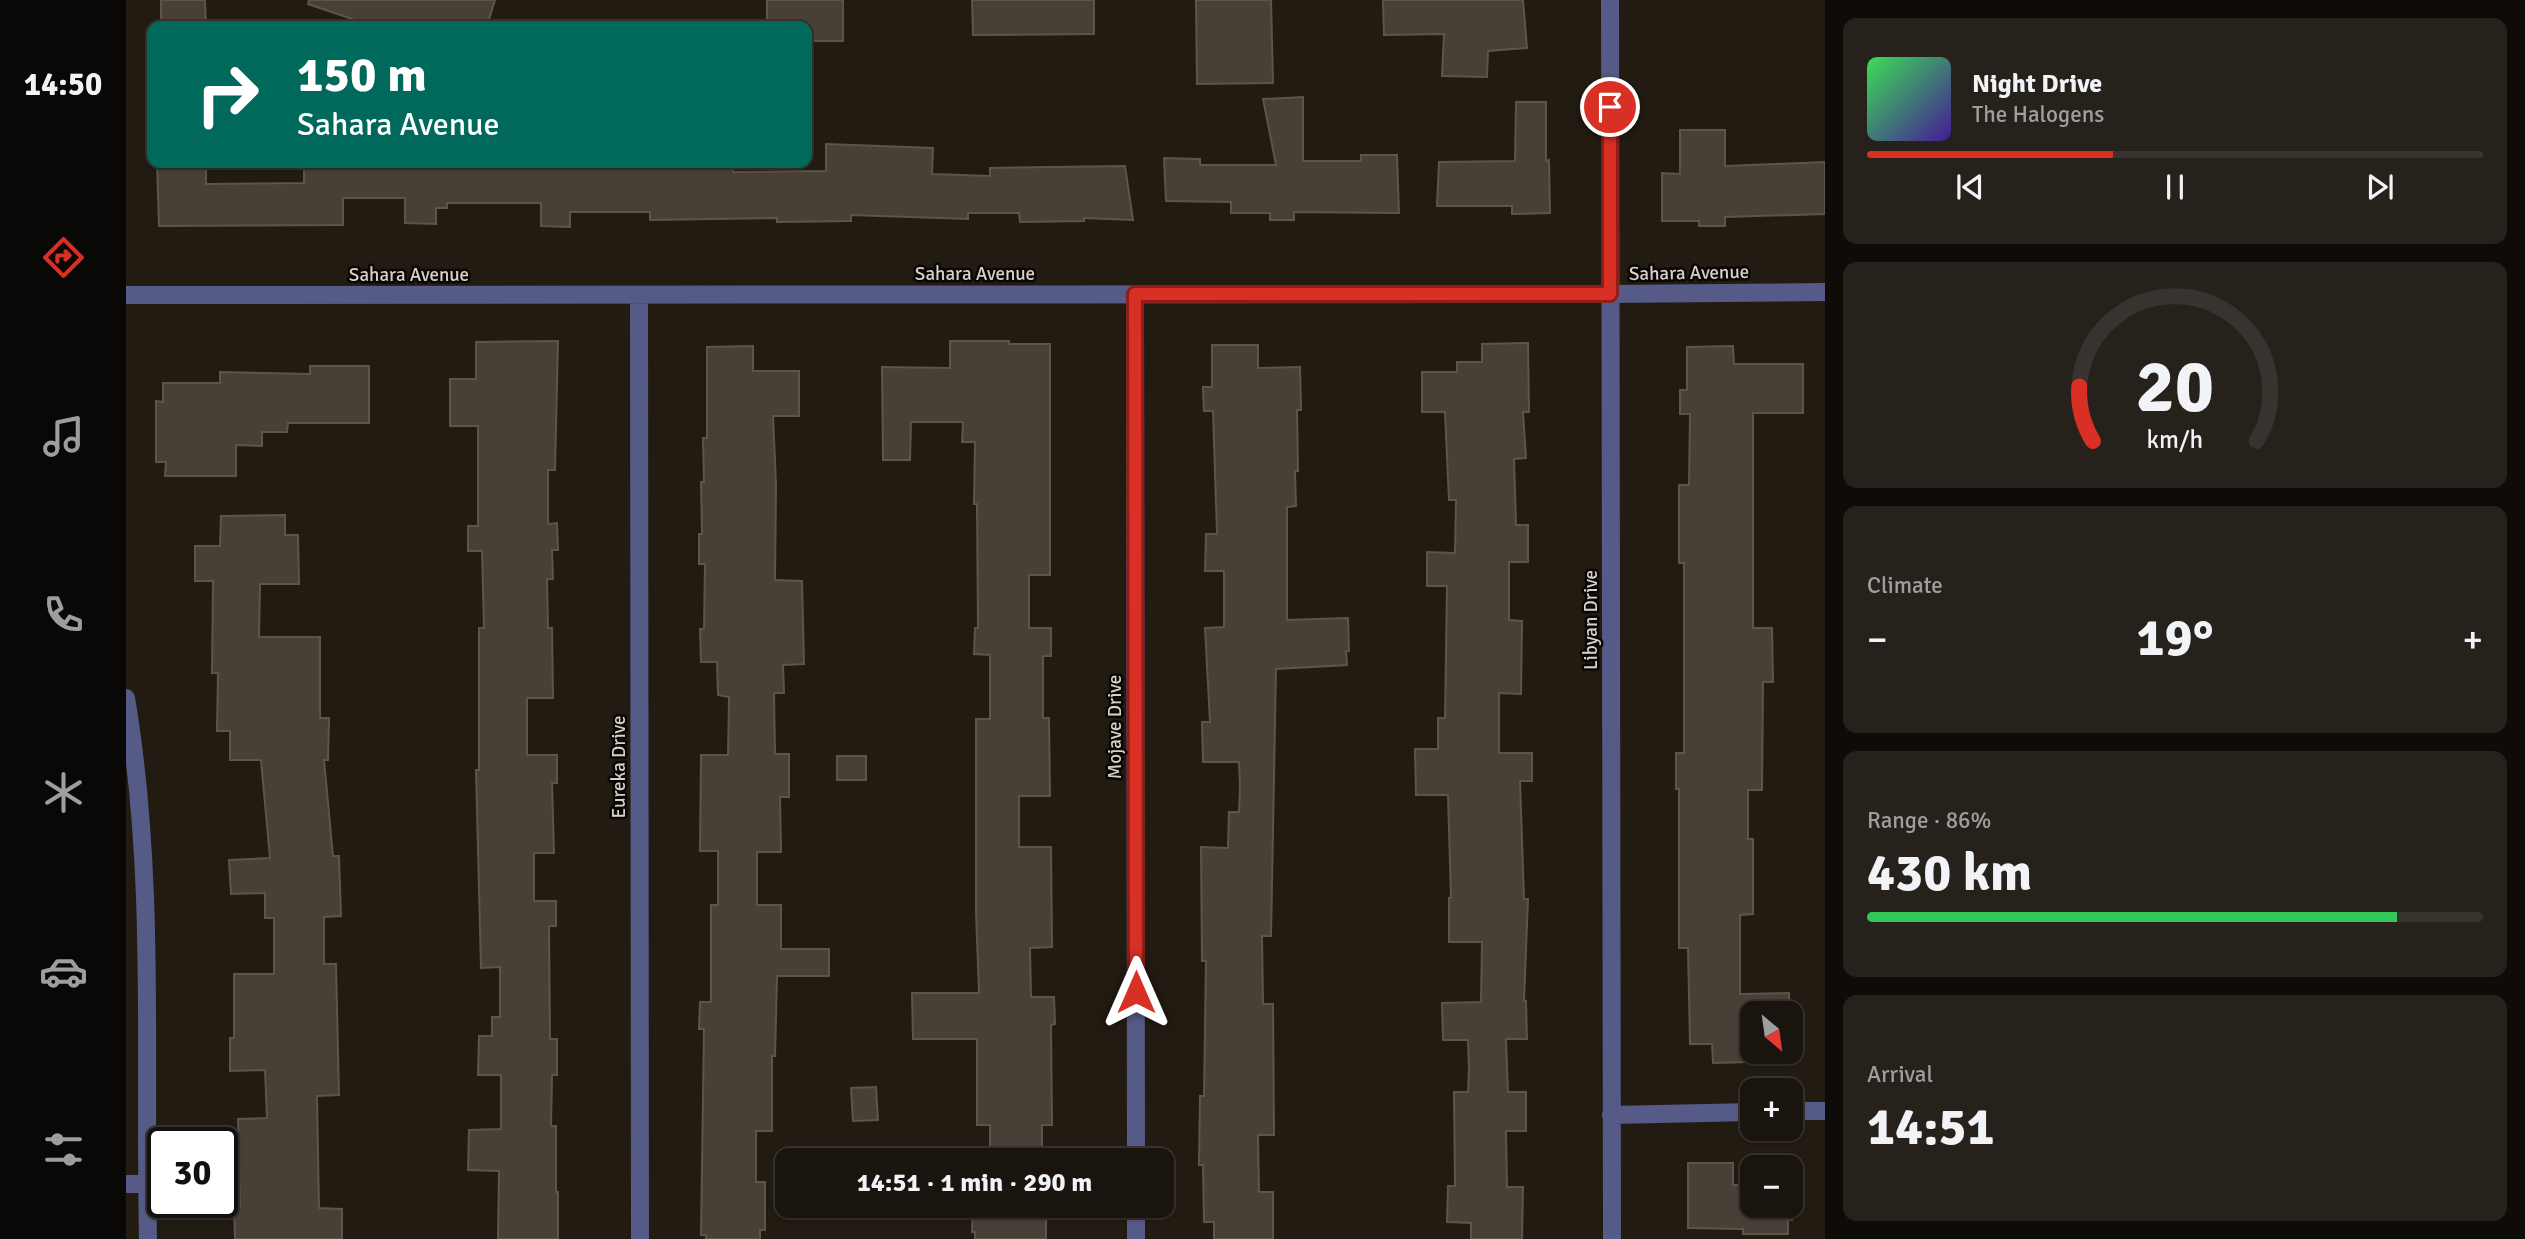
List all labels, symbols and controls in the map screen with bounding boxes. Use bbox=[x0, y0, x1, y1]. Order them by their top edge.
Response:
text: 150 m bbox=[297, 45, 427, 105]
icon: right bbox=[182, 49, 273, 140]
text: 14:50 bbox=[24, 65, 102, 104]
text: Night Drive bbox=[1972, 68, 2102, 100]
pin bbox=[1580, 77, 1640, 137]
icon: arrive bbox=[1591, 88, 1629, 126]
text: The Halogens bbox=[1972, 100, 2104, 129]
text: Sahara Avenue bbox=[297, 105, 500, 144]
icon: previous bbox=[1951, 168, 1989, 206]
icon: pause bbox=[2156, 168, 2194, 206]
icon: next bbox=[2361, 168, 2399, 206]
icon: directions bbox=[39, 233, 88, 282]
street label: Sahara Avenue bbox=[1629, 260, 1749, 286]
street label: Sahara Avenue bbox=[915, 262, 1035, 286]
street label: Sahara Avenue bbox=[349, 263, 469, 287]
text: 20 bbox=[2136, 344, 2214, 433]
icon: music bbox=[39, 412, 88, 461]
text: km/h bbox=[2147, 424, 2203, 455]
street label: Libyan Drive bbox=[1579, 570, 1603, 670]
text: Climate bbox=[1867, 571, 1943, 600]
icon: phone bbox=[39, 590, 88, 639]
text: 19° bbox=[2137, 606, 2213, 670]
text: − bbox=[1867, 616, 1888, 663]
text: + bbox=[2462, 616, 2483, 663]
street label: Mojave Drive bbox=[1103, 675, 1127, 779]
street label: Eureka Drive bbox=[607, 716, 631, 818]
icon: climate bbox=[39, 768, 88, 817]
text: Range · 86% bbox=[1867, 806, 1991, 835]
text: 430 km bbox=[1867, 841, 2032, 905]
icon: car bbox=[39, 947, 88, 996]
position arrow bbox=[1099, 955, 1173, 1029]
north arrow bbox=[1740, 1001, 1802, 1064]
map controls bbox=[1740, 1001, 1803, 1218]
text: Arrival bbox=[1867, 1060, 1933, 1089]
button: + bbox=[1740, 1078, 1803, 1141]
text: 14:51 bbox=[1867, 1095, 1995, 1159]
icon: filters bbox=[39, 1125, 88, 1174]
speed limit sign: 30 bbox=[147, 1127, 238, 1218]
button: − bbox=[1740, 1155, 1803, 1218]
text: 14:51 · 1 min · 290 m bbox=[857, 1167, 1092, 1199]

